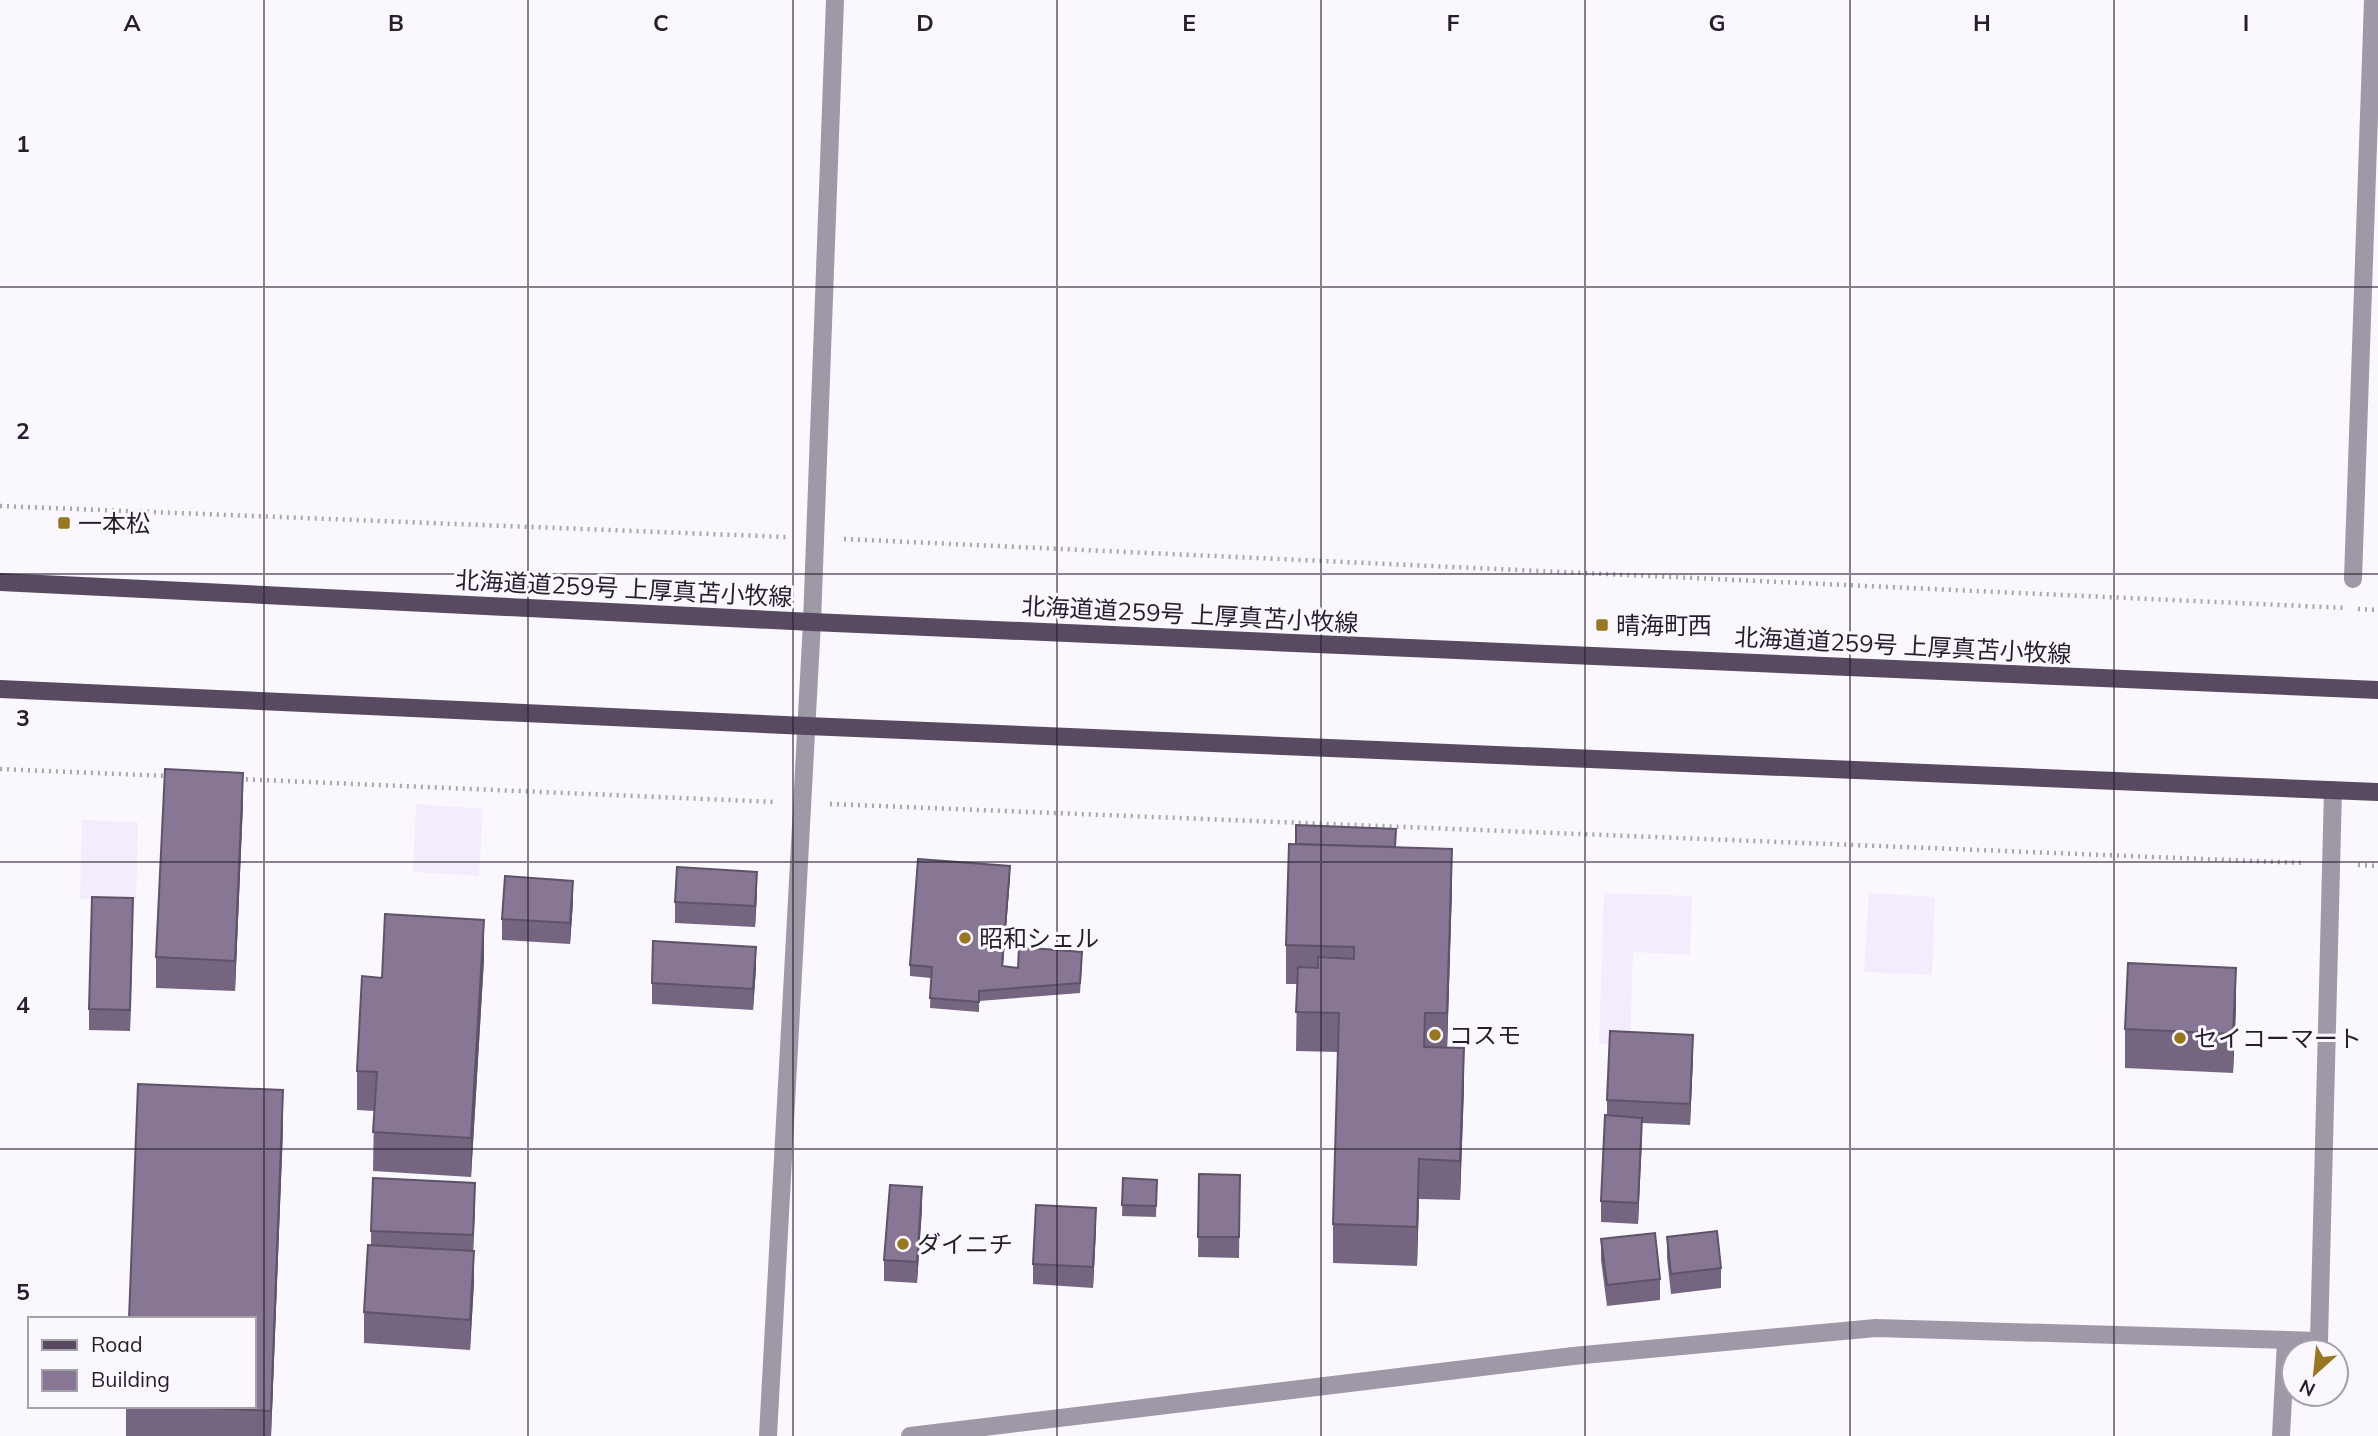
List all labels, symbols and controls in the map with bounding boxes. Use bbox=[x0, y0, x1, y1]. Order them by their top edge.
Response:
text: A bbox=[123, 8, 141, 37]
text: B bbox=[388, 8, 404, 37]
text: C bbox=[653, 8, 669, 37]
text: D bbox=[916, 8, 934, 37]
text: E bbox=[1182, 8, 1196, 37]
text: F bbox=[1446, 8, 1460, 37]
text: G bbox=[1708, 8, 1726, 37]
text: H bbox=[1973, 8, 1991, 37]
text: I bbox=[2243, 8, 2249, 37]
text: 1 bbox=[16, 129, 30, 158]
text: 2 bbox=[16, 416, 30, 445]
place label: 一本松 bbox=[78, 508, 150, 538]
marker: 一本松 bbox=[56, 515, 72, 531]
street label: 北海道道259号 上厚真苫小牧線 bbox=[455, 564, 793, 612]
street label: 北海道道259号 上厚真苫小牧線 bbox=[1021, 590, 1359, 638]
place label: 晴海町西 bbox=[1616, 610, 1712, 640]
marker: 晴海町西 bbox=[1594, 617, 1610, 633]
street label: 北海道道259号 上厚真苫小牧線 bbox=[1734, 621, 2072, 669]
text: 3 bbox=[16, 703, 30, 732]
place label: 昭和シェル bbox=[979, 923, 1099, 953]
marker: 昭和シェル bbox=[957, 930, 973, 946]
text: 4 bbox=[16, 990, 30, 1019]
place label: コスモ bbox=[1449, 1020, 1521, 1050]
place label: セイコーマート bbox=[2194, 1023, 2362, 1053]
marker: コスモ bbox=[1427, 1027, 1443, 1043]
marker: セイコーマート bbox=[2172, 1030, 2188, 1046]
place label: ダイニチ bbox=[917, 1229, 1013, 1259]
marker: ダイニチ bbox=[895, 1236, 911, 1252]
text: 5 bbox=[16, 1277, 30, 1306]
legend bbox=[28, 1317, 256, 1408]
text: Road bbox=[91, 1331, 142, 1357]
north arrow bbox=[2280, 1338, 2350, 1408]
text: Building bbox=[91, 1366, 170, 1392]
text: N bbox=[2295, 1374, 2319, 1402]

